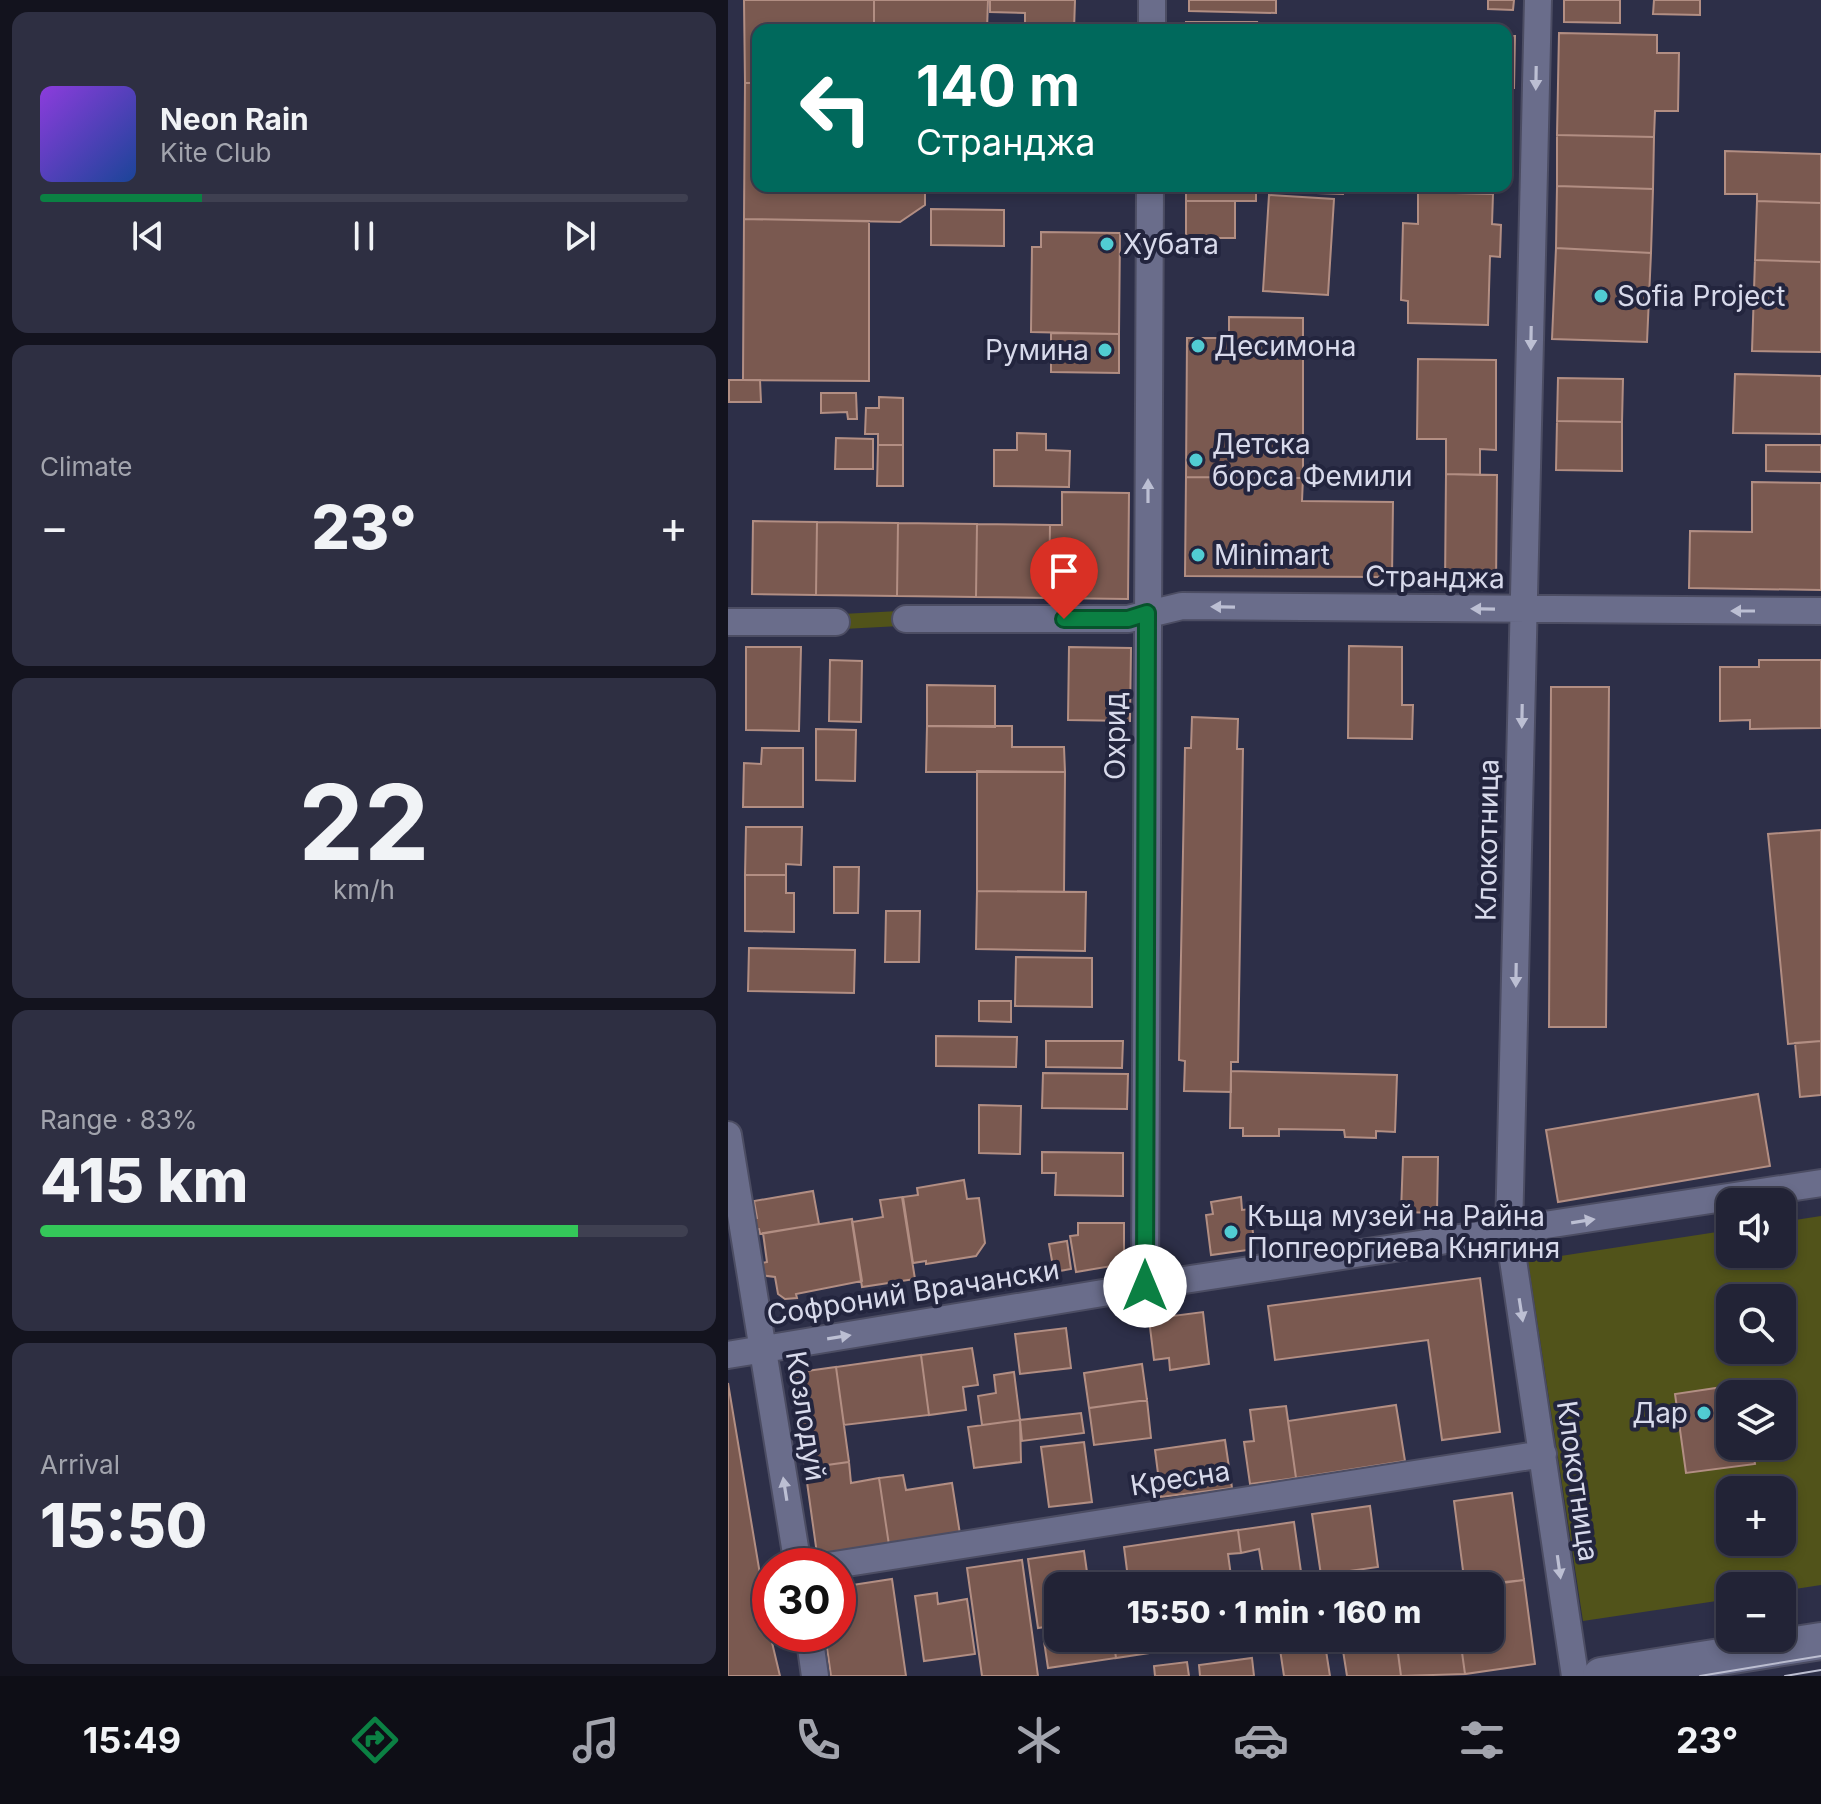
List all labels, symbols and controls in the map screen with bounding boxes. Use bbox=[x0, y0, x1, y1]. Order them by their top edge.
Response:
text: 140 m bbox=[916, 52, 1080, 120]
icon: left bbox=[784, 56, 888, 160]
one-way arrow bbox=[1530, 66, 1543, 91]
text: Neon Rain bbox=[160, 101, 309, 137]
text: Странджа bbox=[916, 120, 1096, 164]
text: Kite Club bbox=[160, 137, 271, 168]
icon: previous bbox=[126, 214, 170, 258]
icon: pause bbox=[342, 214, 386, 258]
icon: next bbox=[558, 214, 602, 258]
place label: Хубата bbox=[1123, 227, 1219, 261]
marker: Хубата bbox=[1098, 235, 1116, 253]
place label: Sofia Project bbox=[1617, 279, 1786, 313]
marker: Sofia Project bbox=[1592, 287, 1610, 305]
one-way arrow bbox=[1524, 326, 1537, 351]
place label: Десимона bbox=[1214, 329, 1356, 363]
place label: Румина bbox=[985, 333, 1089, 367]
marker: Десимона bbox=[1189, 337, 1207, 355]
marker: Румина bbox=[1096, 341, 1114, 359]
place label: Детска борса Фемили bbox=[1212, 427, 1413, 493]
text: Climate bbox=[40, 451, 132, 482]
marker: Детска борса Фемили bbox=[1187, 451, 1205, 469]
one-way arrow bbox=[1142, 478, 1154, 503]
text: 23° bbox=[311, 491, 417, 563]
text: − bbox=[40, 500, 69, 554]
text: + bbox=[659, 500, 688, 554]
pin bbox=[1030, 537, 1098, 619]
place label: Minimart bbox=[1214, 538, 1330, 572]
marker: Minimart bbox=[1189, 546, 1207, 564]
icon: arrive bbox=[1042, 549, 1086, 593]
street label: Странджа bbox=[1365, 559, 1505, 595]
one-way arrow bbox=[1210, 601, 1235, 613]
one-way arrow bbox=[1470, 603, 1495, 615]
one-way arrow bbox=[1730, 605, 1755, 617]
street label: Охрид bbox=[1098, 692, 1132, 780]
one-way arrow bbox=[1516, 703, 1528, 729]
text: 22 bbox=[298, 759, 430, 885]
street label: Клокотница bbox=[1469, 759, 1505, 921]
text: km/h bbox=[333, 874, 395, 905]
one-way arrow bbox=[1509, 963, 1522, 988]
text: Range · 83% bbox=[40, 1104, 197, 1135]
text: 415 km bbox=[40, 1144, 249, 1216]
map controls bbox=[1716, 1188, 1796, 1652]
button: sound bbox=[1716, 1188, 1796, 1268]
place label: Къща музей на Райна Попгеоргиева Княгиня bbox=[1247, 1199, 1560, 1265]
one-way arrow bbox=[1571, 1214, 1596, 1227]
marker: Къща музей на Райна Попгеоргиева Княгиня bbox=[1222, 1223, 1240, 1241]
position arrow bbox=[1103, 1244, 1187, 1328]
street label: Софроний Врачански bbox=[764, 1252, 1062, 1332]
button: search bbox=[1716, 1284, 1796, 1364]
one-way arrow bbox=[1515, 1298, 1527, 1323]
one-way arrow bbox=[827, 1330, 852, 1343]
street label: Козлодуй bbox=[779, 1349, 833, 1483]
button: layers bbox=[1716, 1380, 1796, 1460]
place label: Дар bbox=[1632, 1396, 1688, 1430]
street label: Клокотница bbox=[1550, 1398, 1606, 1564]
marker: Дар bbox=[1695, 1404, 1713, 1422]
text: Arrival bbox=[40, 1449, 120, 1480]
street label: Кресна bbox=[1128, 1453, 1232, 1503]
one-way arrow bbox=[779, 1476, 791, 1501]
button: + bbox=[1716, 1476, 1796, 1556]
text: 15:50 bbox=[40, 1489, 207, 1561]
speed limit sign: 30 bbox=[752, 1548, 856, 1652]
one-way arrow bbox=[1553, 1555, 1566, 1580]
button: − bbox=[1716, 1572, 1796, 1652]
text: 15:50 · 1 min · 160 m bbox=[1127, 1594, 1421, 1630]
icon: directions bbox=[347, 1712, 403, 1768]
icon: music bbox=[568, 1712, 624, 1768]
icon: phone bbox=[790, 1712, 846, 1768]
icon: climate bbox=[1011, 1712, 1067, 1768]
icon: car bbox=[1233, 1712, 1289, 1768]
icon: filters bbox=[1454, 1712, 1510, 1768]
text: 15:49 bbox=[83, 1718, 181, 1762]
text: 23° bbox=[1676, 1718, 1738, 1762]

